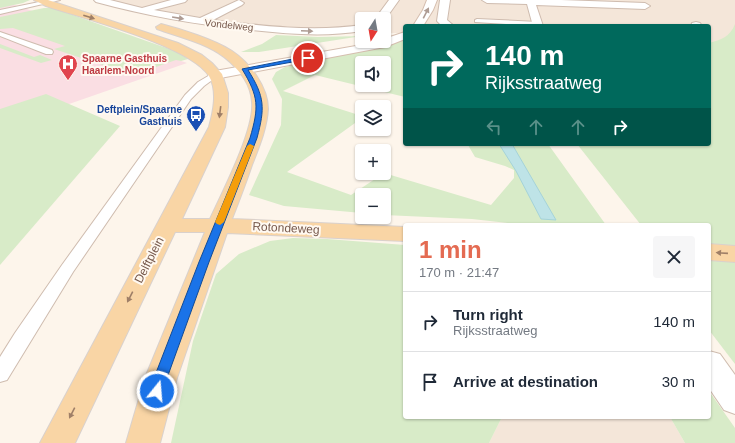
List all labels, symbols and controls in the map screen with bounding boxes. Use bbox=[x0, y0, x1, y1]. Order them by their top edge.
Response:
one-way arrow bbox=[423, 8, 429, 19]
north arrow bbox=[355, 12, 391, 48]
map controls bbox=[355, 12, 391, 224]
one-way arrow bbox=[83, 14, 95, 20]
one-way arrow bbox=[172, 15, 184, 21]
street label: Vondelweg bbox=[204, 17, 254, 33]
one-way arrow bbox=[301, 28, 314, 34]
icon: right bbox=[419, 40, 471, 92]
text: 140 m bbox=[485, 40, 564, 71]
pin bbox=[291, 41, 325, 75]
icon: arrive bbox=[297, 47, 319, 69]
hospital icon: Spaarne Gasthuis Haarlem-Noord bbox=[57, 53, 79, 81]
place label: Spaarne Gasthuis Haarlem-Noord bbox=[82, 53, 167, 76]
button: sound bbox=[355, 56, 391, 92]
text: Rijksstraatweg bbox=[485, 73, 602, 93]
button: layers bbox=[355, 100, 391, 136]
place label: Deftplein/Spaarne Gasthuis bbox=[97, 104, 182, 127]
bus stop icon: Deftplein/Spaarne Gasthuis bbox=[185, 104, 207, 132]
one-way arrow bbox=[217, 106, 223, 118]
icon: left bbox=[483, 116, 505, 138]
icon: ahead bbox=[525, 116, 547, 138]
icon: ahead bbox=[567, 116, 589, 138]
icon: right bbox=[609, 116, 631, 138]
button: + bbox=[355, 144, 391, 180]
button: − bbox=[355, 188, 391, 224]
street label: Rotondeweg bbox=[252, 219, 320, 237]
street label: Delftplein bbox=[131, 235, 167, 285]
text: 1 min bbox=[419, 236, 482, 263]
button: close bbox=[653, 236, 695, 278]
one-way arrow bbox=[716, 249, 728, 256]
text: 170 m · 21:47 bbox=[419, 265, 499, 280]
one-way arrow bbox=[127, 291, 133, 303]
text: Turn right bbox=[453, 306, 523, 323]
icon: right bbox=[419, 311, 441, 333]
text: 140 m bbox=[653, 313, 695, 330]
text: Rijksstraatweg bbox=[453, 323, 538, 338]
position arrow bbox=[136, 370, 178, 412]
icon: arrive bbox=[419, 371, 441, 393]
text: Arrive at destination bbox=[453, 373, 598, 390]
text: 30 m bbox=[662, 373, 695, 390]
one-way arrow bbox=[68, 408, 75, 419]

